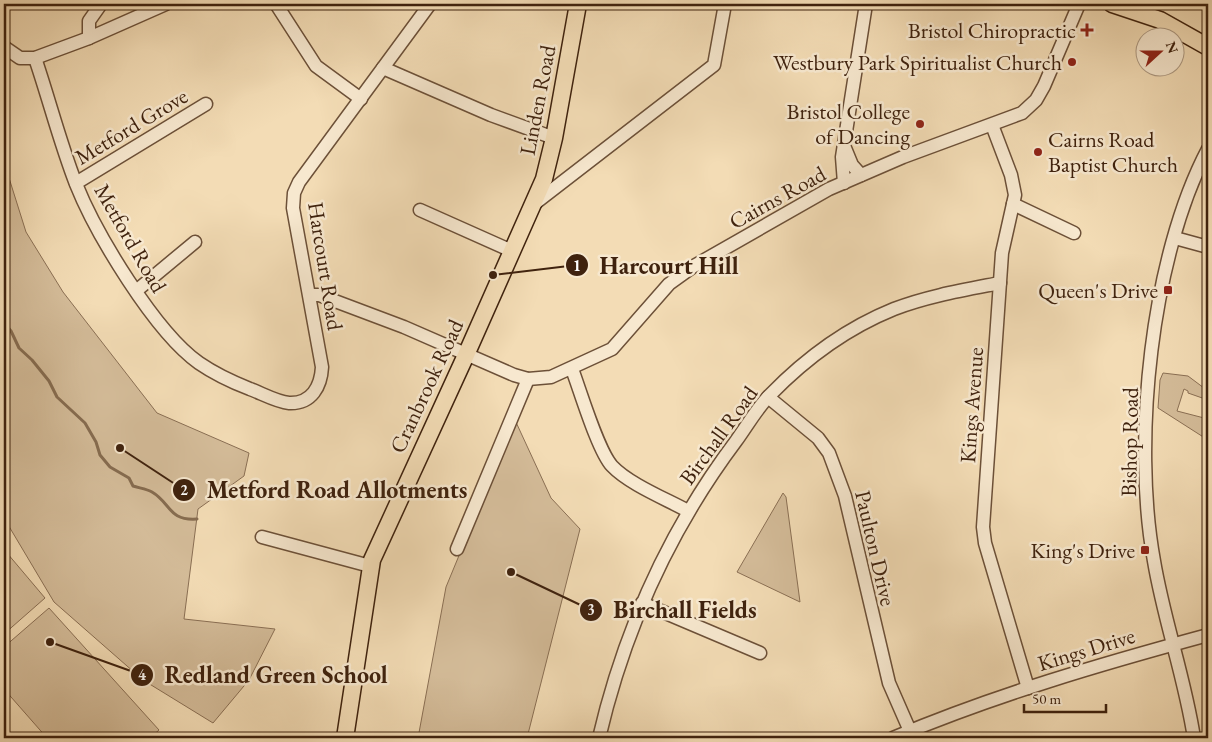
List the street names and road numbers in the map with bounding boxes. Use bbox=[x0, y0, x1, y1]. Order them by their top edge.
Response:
street label: Linden Road bbox=[513, 42, 563, 158]
street label: Metford Grove bbox=[69, 81, 193, 171]
street label: Cairns Road bbox=[724, 159, 832, 236]
street label: Metford Road bbox=[88, 179, 174, 299]
street label: Harcourt Road bbox=[301, 200, 350, 333]
street label: Cranbrook Road bbox=[383, 314, 470, 458]
street label: Kings Avenue bbox=[953, 346, 990, 464]
street label: Birchall Road bbox=[673, 379, 765, 491]
street label: Bishop Road bbox=[1114, 386, 1145, 497]
street label: Paulton Drive bbox=[848, 488, 903, 609]
street label: Kings Drive bbox=[1034, 621, 1139, 678]

